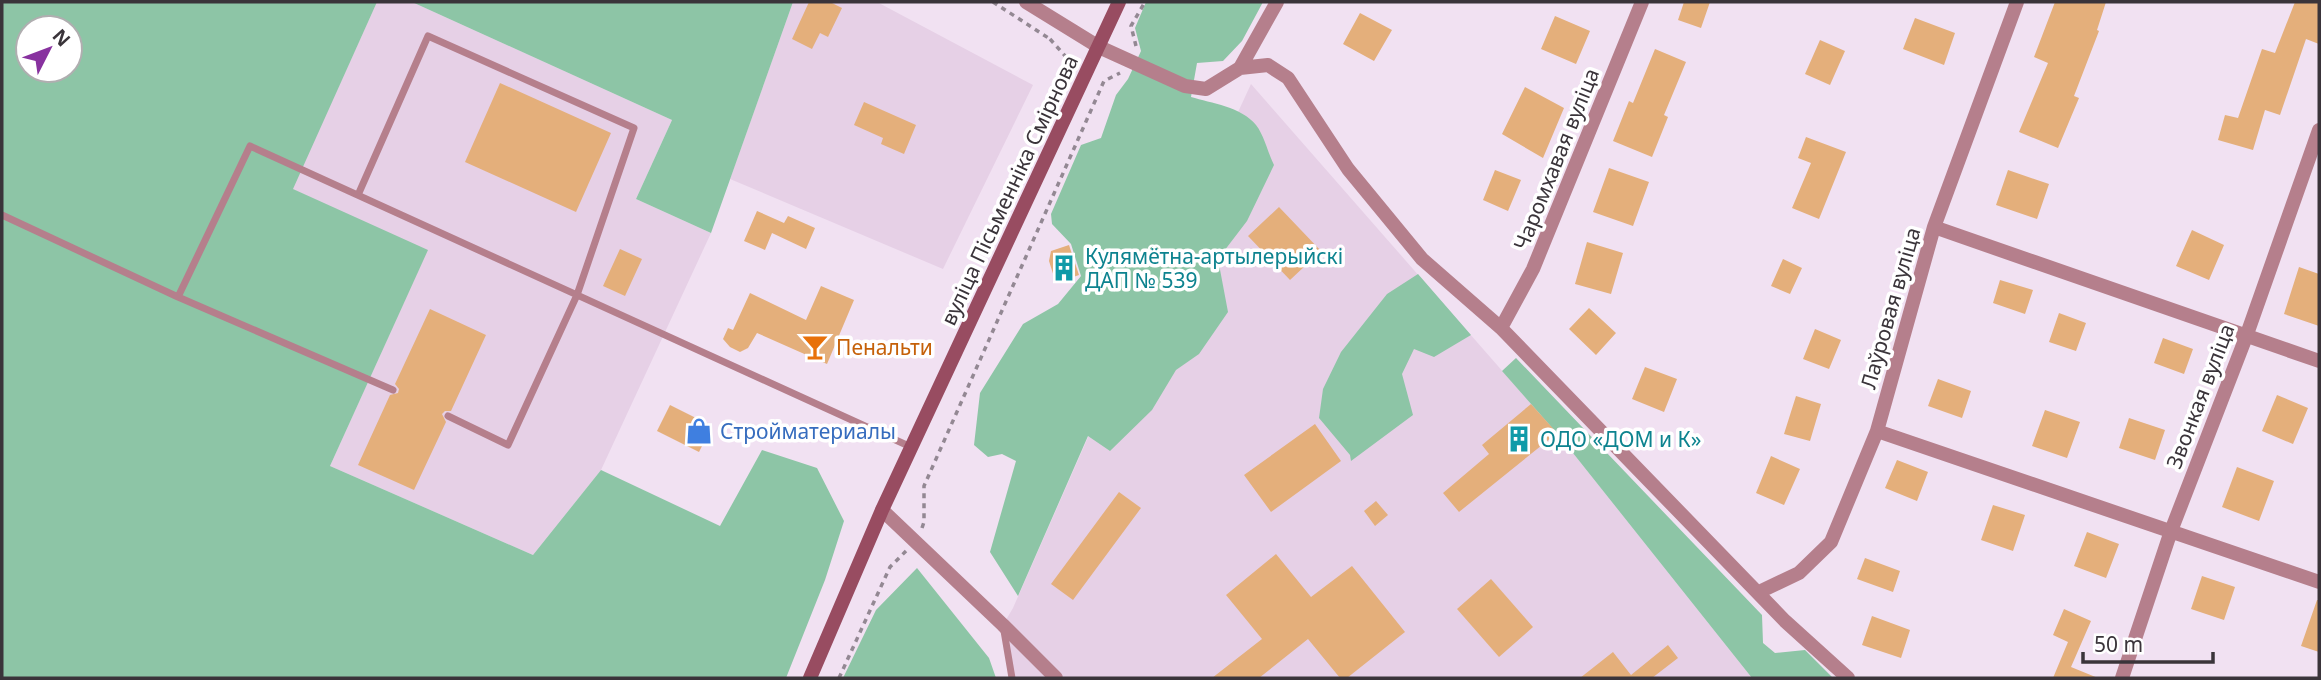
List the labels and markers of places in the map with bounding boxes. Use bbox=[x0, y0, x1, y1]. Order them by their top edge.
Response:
place label: Кулямётна-артылерыйскі ДАП № 539 bbox=[1085, 242, 1343, 294]
building icon: Кулямётна-артылерыйскі ДАП № 539 bbox=[1049, 253, 1079, 283]
bar icon: Пенальти bbox=[800, 332, 830, 362]
place label: Пенальти bbox=[836, 333, 933, 361]
shop icon: Стройматериалы bbox=[684, 416, 714, 446]
place label: Стройматериалы bbox=[720, 417, 896, 445]
building icon: ОДО «ДОМ и К» bbox=[1504, 424, 1534, 454]
place label: ОДО «ДОМ и К» bbox=[1540, 425, 1701, 453]

